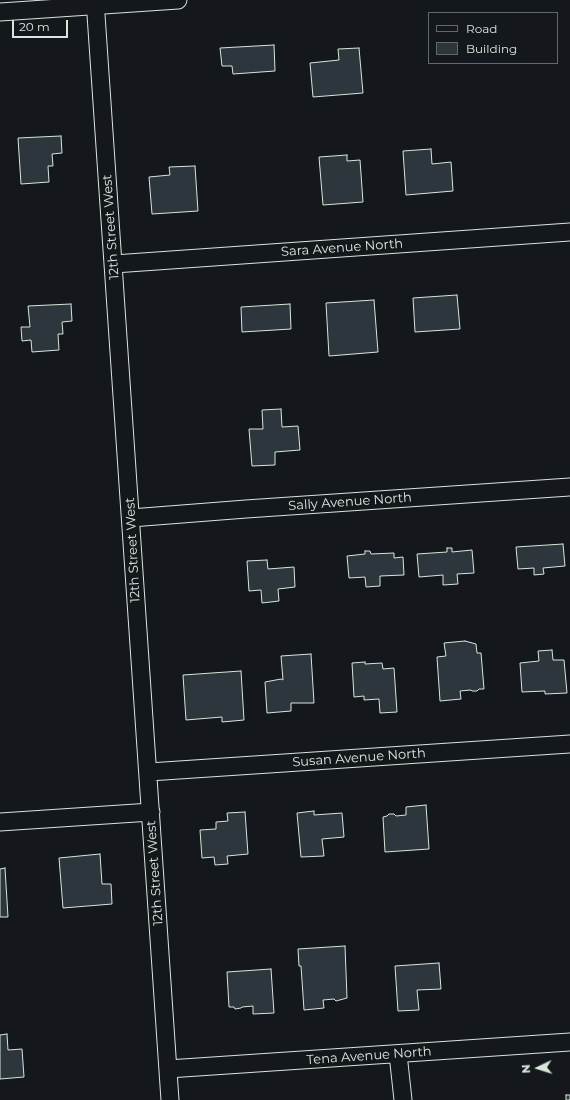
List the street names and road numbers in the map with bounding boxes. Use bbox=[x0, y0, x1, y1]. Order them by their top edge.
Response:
street label: 12th Street West bbox=[100, 174, 122, 280]
street label: Sara Avenue North bbox=[281, 236, 403, 260]
street label: Sally Avenue North bbox=[288, 490, 412, 514]
street label: 12th Street West bbox=[122, 497, 144, 603]
street label: Susan Avenue North bbox=[292, 746, 426, 770]
street label: 12th Street West bbox=[144, 820, 166, 926]
street label: Tena Avenue North bbox=[306, 1044, 432, 1068]

